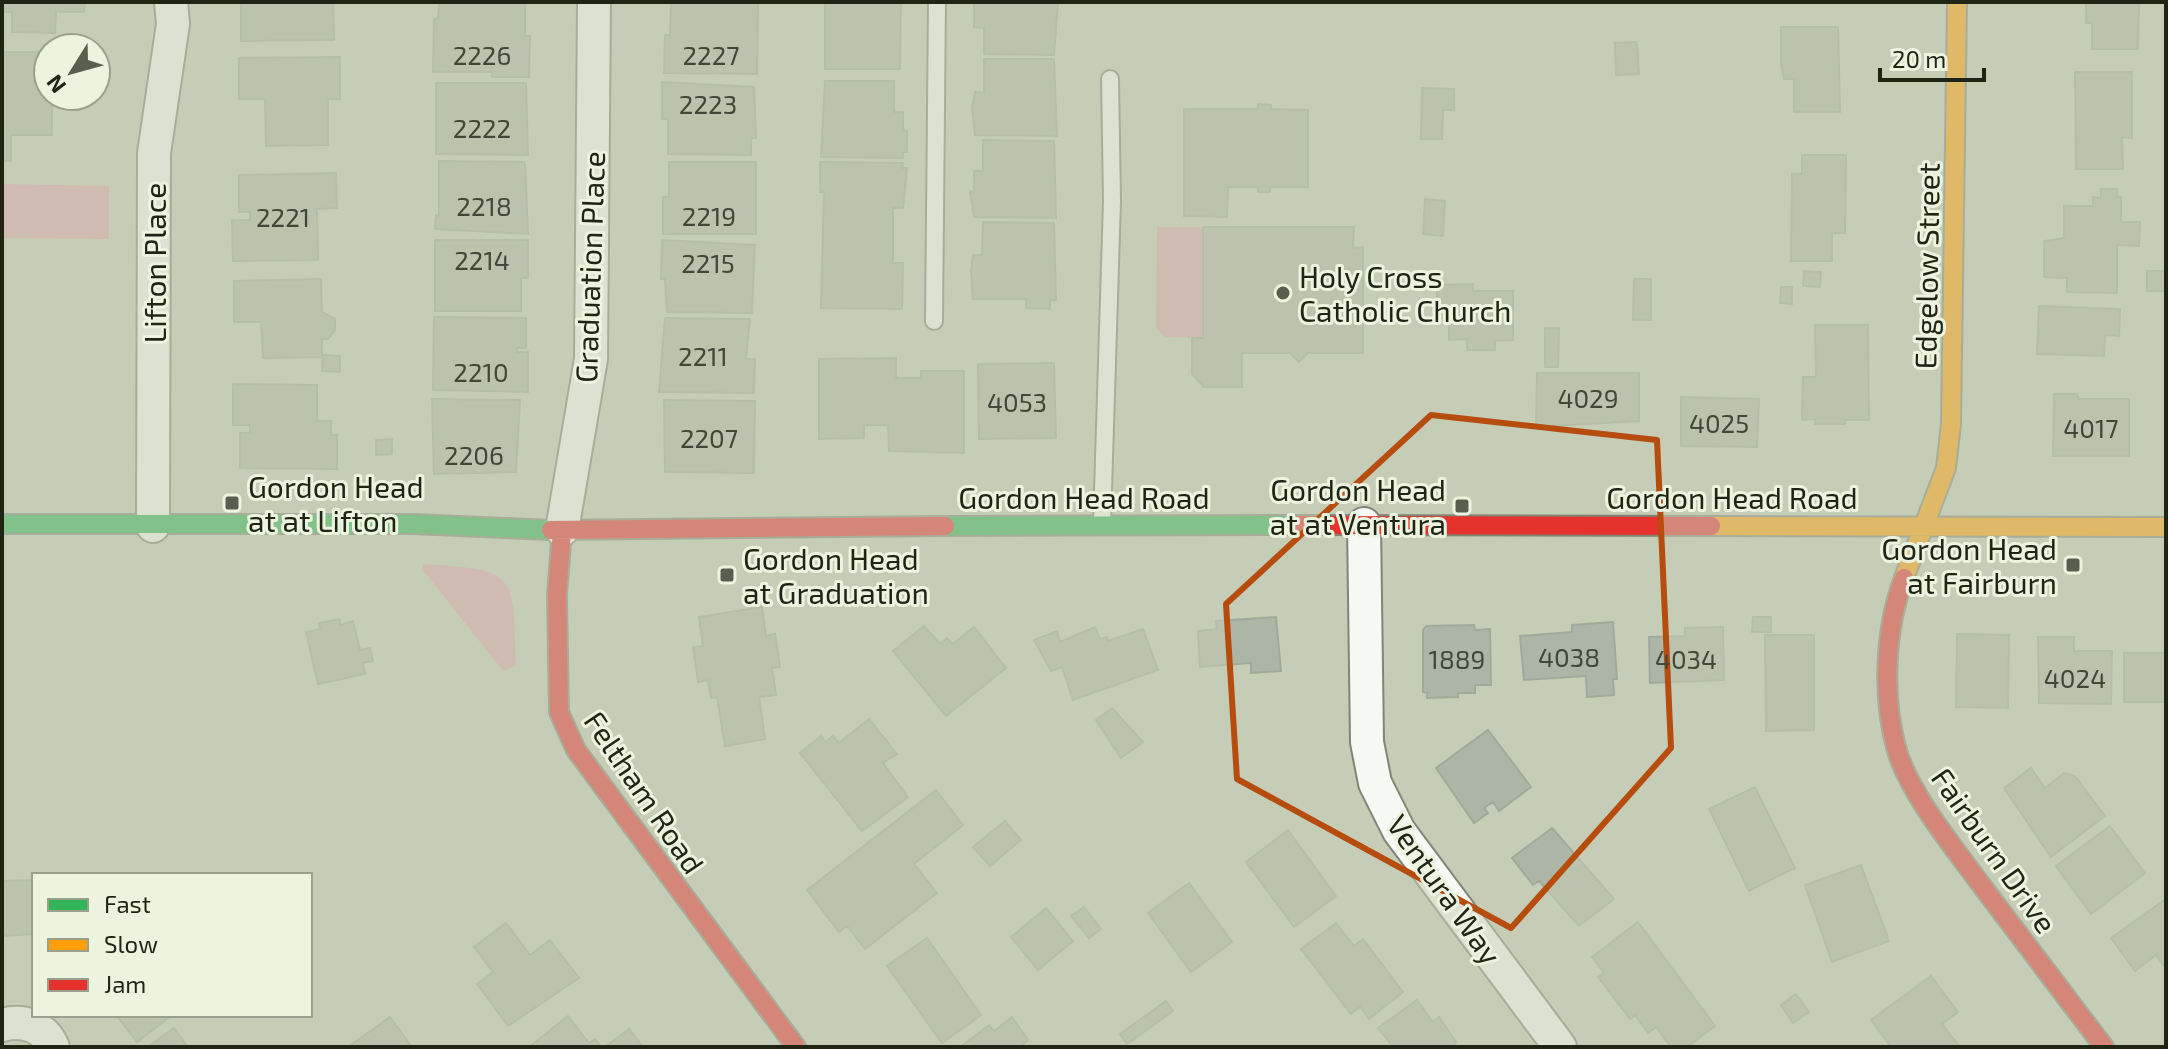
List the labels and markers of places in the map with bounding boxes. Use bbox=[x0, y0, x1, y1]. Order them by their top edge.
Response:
place label: Holy Cross Catholic Church bbox=[1299, 258, 1512, 328]
marker: Holy Cross Catholic Church bbox=[1274, 284, 1292, 302]
place label: Gordon Head at at Lifton bbox=[248, 468, 424, 538]
place label: Gordon Head at at Ventura bbox=[1270, 471, 1446, 541]
marker: Gordon Head at at Lifton bbox=[223, 494, 241, 512]
marker: Gordon Head at at Ventura bbox=[1453, 497, 1471, 515]
place label: Gordon Head at Fairburn bbox=[1881, 530, 2057, 600]
place label: Gordon Head at Graduation bbox=[743, 540, 929, 610]
marker: Gordon Head at Fairburn bbox=[2064, 556, 2082, 574]
marker: Gordon Head at Graduation bbox=[718, 566, 736, 584]

